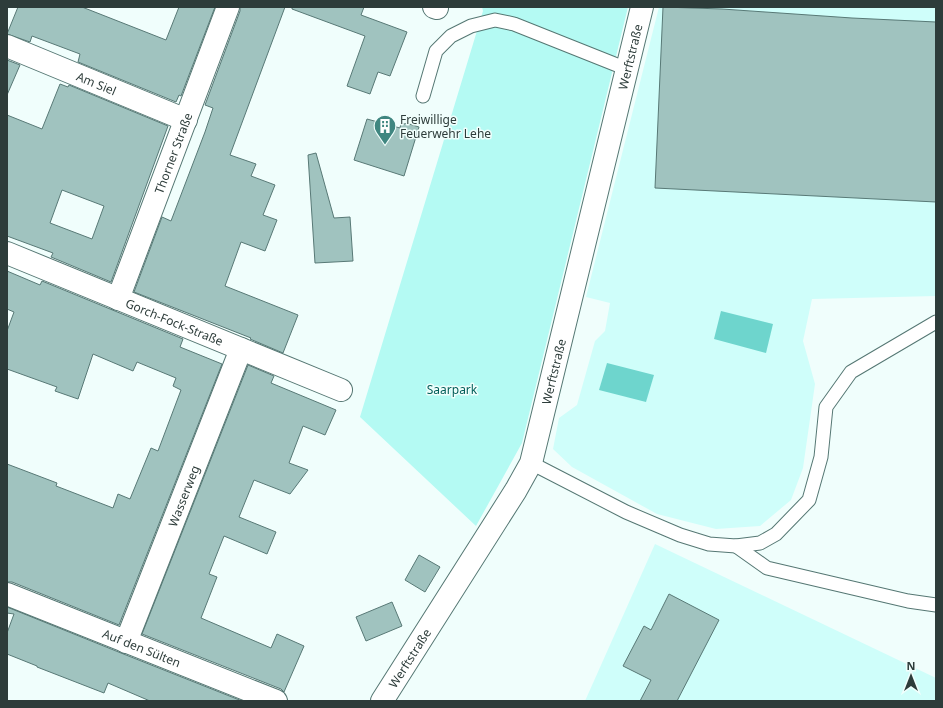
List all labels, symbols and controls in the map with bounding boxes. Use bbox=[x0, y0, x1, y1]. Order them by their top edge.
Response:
street label: Werftstraße bbox=[614, 22, 646, 91]
street label: Am Siel bbox=[74, 67, 119, 99]
street label: Thorner Straße bbox=[150, 110, 196, 196]
place label: Freiwillige Feuerwehr Lehe bbox=[400, 111, 491, 142]
building icon: Freiwillige Feuerwehr Lehe bbox=[372, 113, 398, 146]
street label: Gorch-Fock-Straße bbox=[123, 294, 226, 349]
street label: Werftstraße bbox=[537, 337, 570, 406]
park label: Saarpark bbox=[427, 381, 478, 398]
street label: Wasserweg bbox=[164, 463, 203, 529]
street label: Auf den Sülten bbox=[100, 624, 183, 671]
street label: Werftstraße bbox=[384, 625, 435, 691]
north arrow bbox=[891, 656, 931, 696]
text: N bbox=[907, 658, 915, 673]

